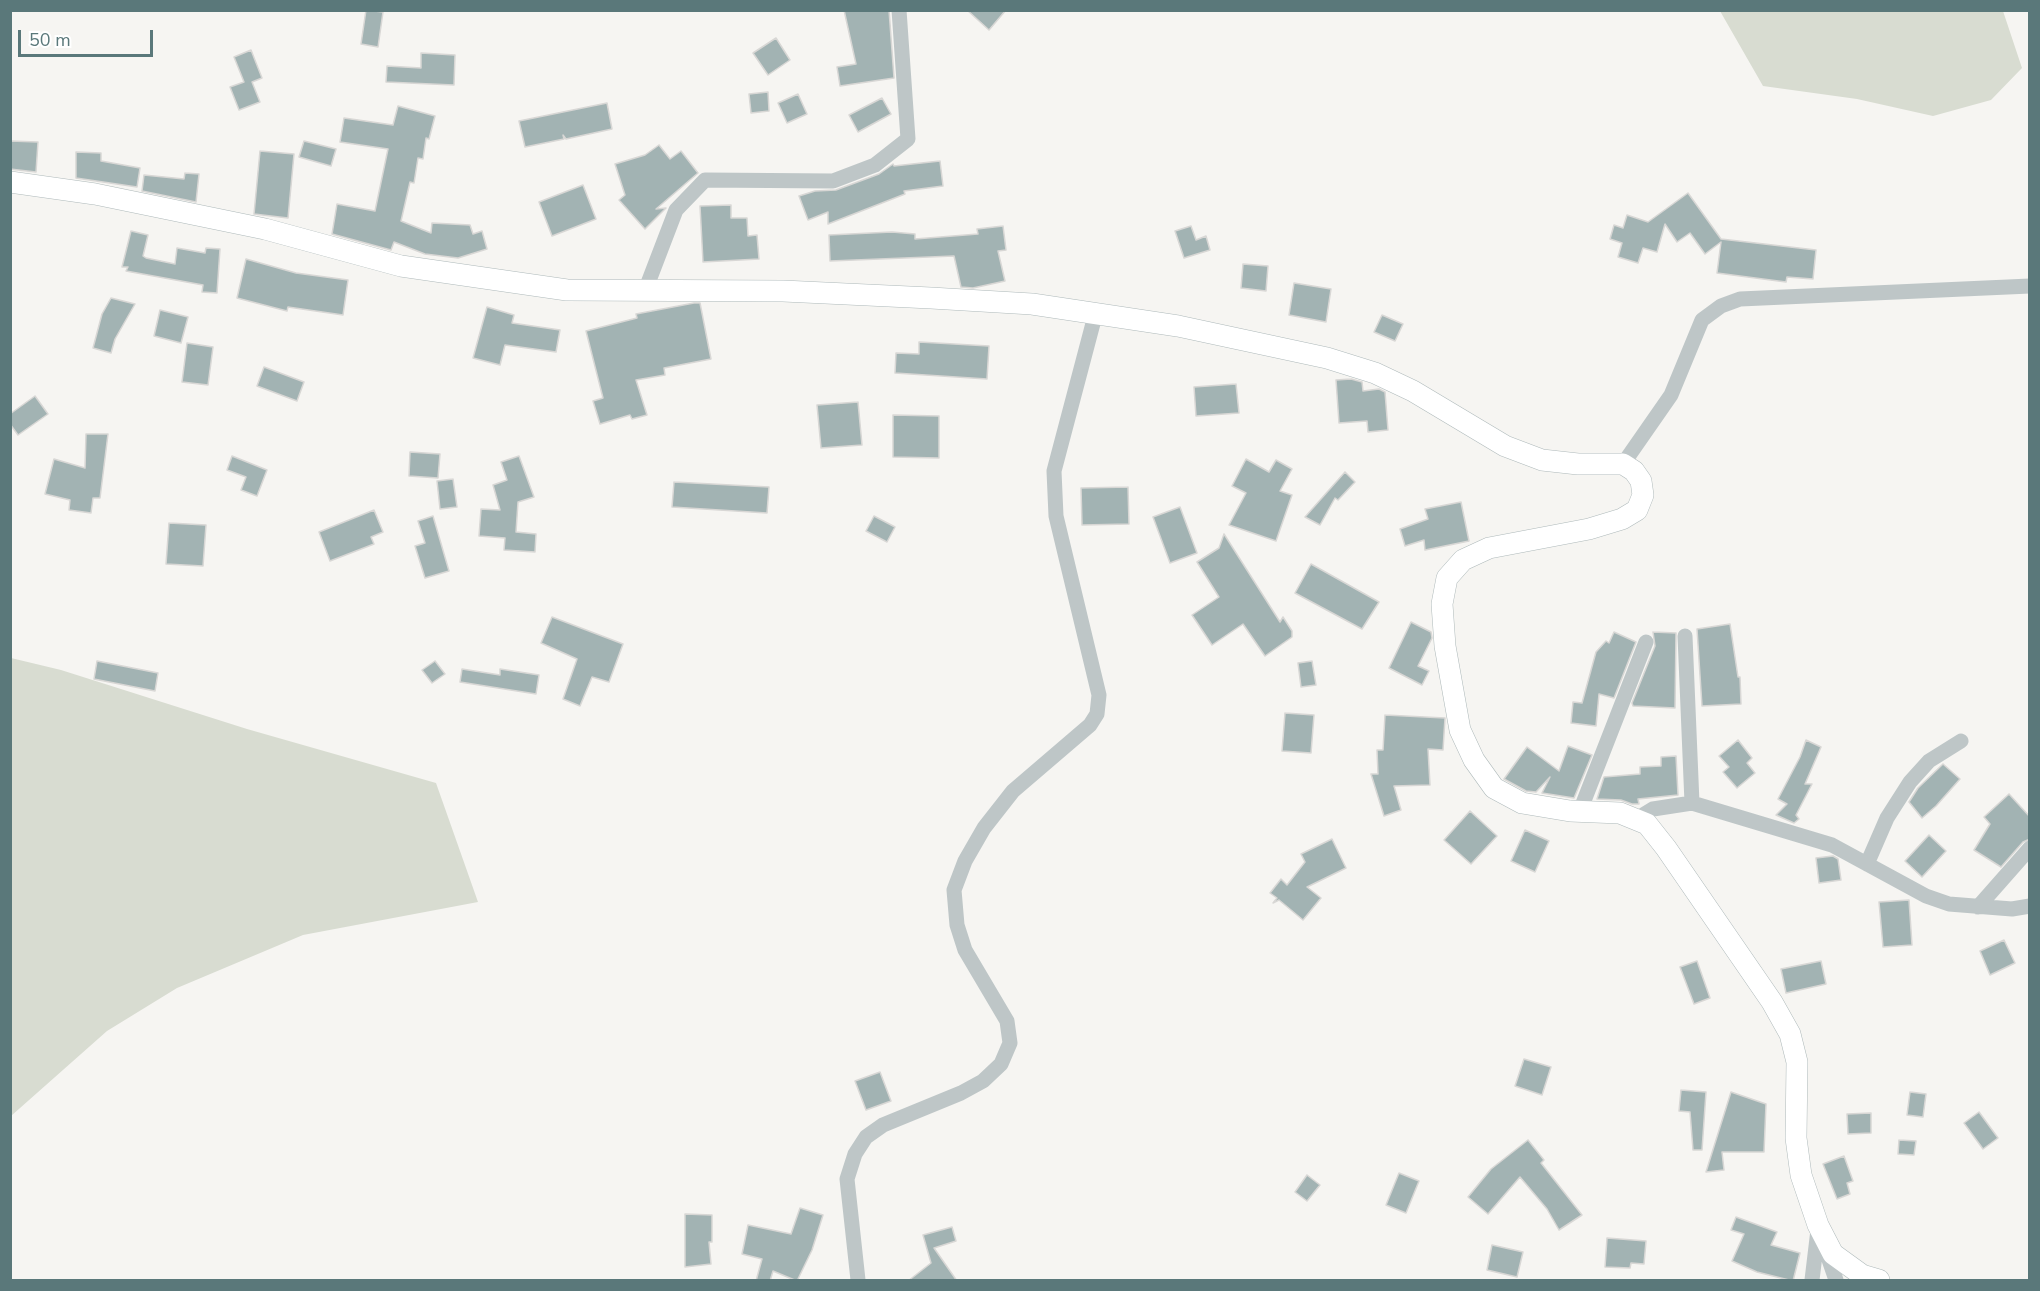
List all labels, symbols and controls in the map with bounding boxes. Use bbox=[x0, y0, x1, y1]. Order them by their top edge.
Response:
scale bar bbox=[21, 18, 156, 56]
text: 50 m bbox=[29, 28, 71, 52]

